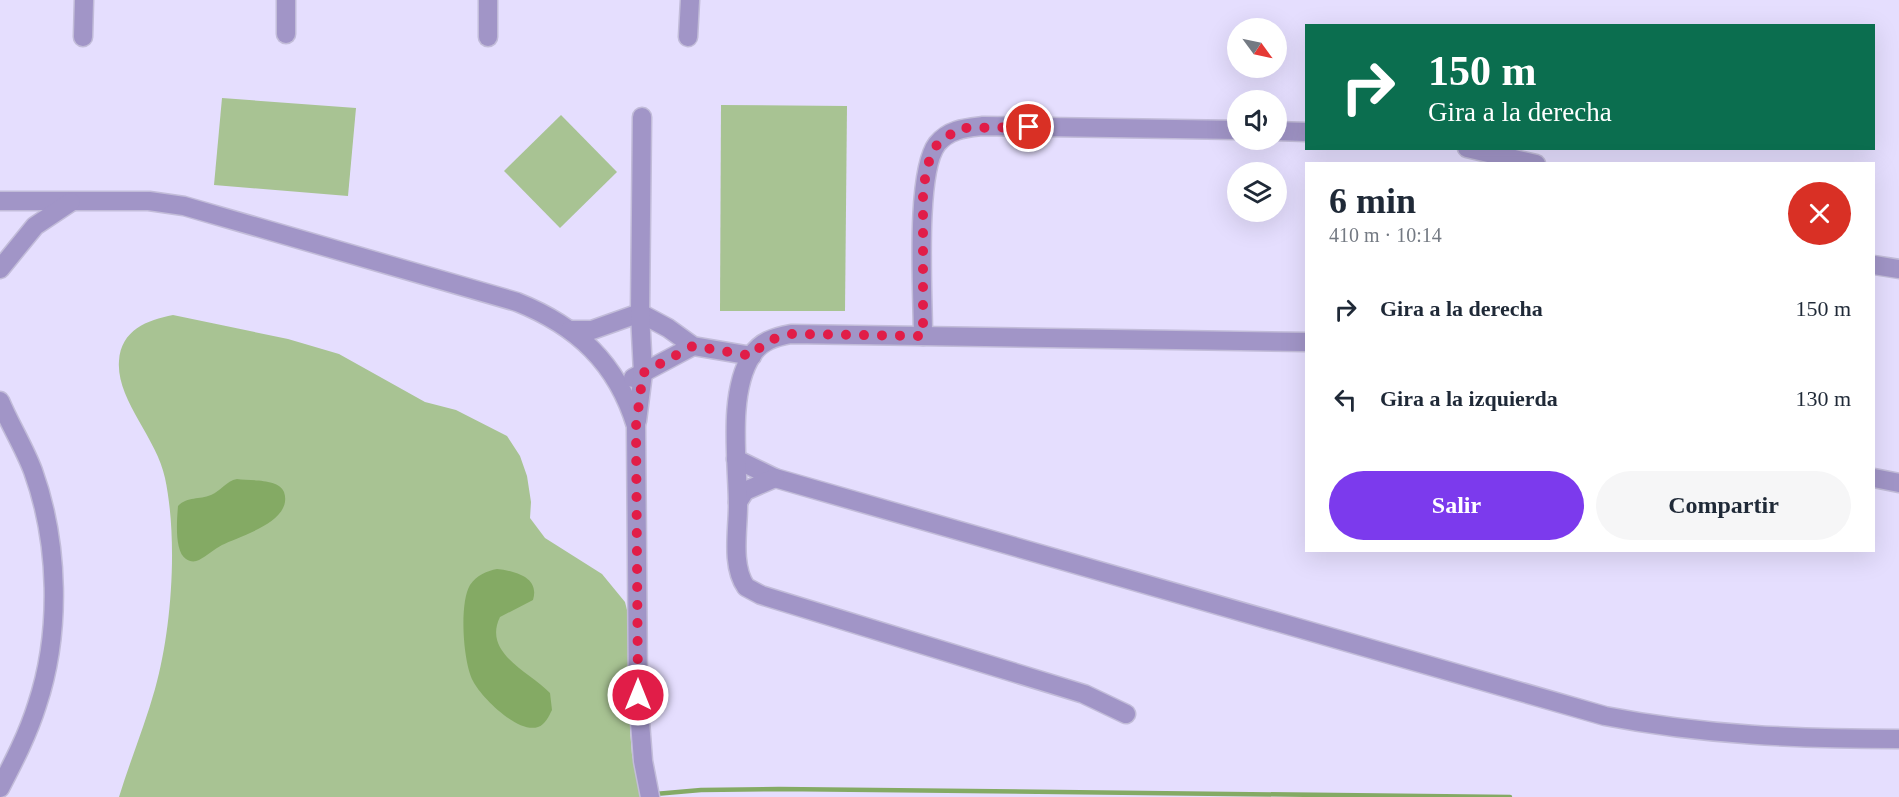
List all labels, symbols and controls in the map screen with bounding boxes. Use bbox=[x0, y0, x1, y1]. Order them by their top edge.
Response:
north arrow bbox=[1227, 18, 1287, 78]
map controls bbox=[1227, 18, 1287, 222]
icon: right bbox=[1329, 48, 1407, 126]
text: 150 m bbox=[1428, 48, 1537, 94]
button: sound bbox=[1227, 90, 1287, 150]
text: Gira a la derecha bbox=[1428, 97, 1612, 127]
pin bbox=[1003, 101, 1054, 152]
icon: arrive bbox=[1012, 110, 1045, 143]
button: layers bbox=[1227, 162, 1287, 222]
text: 6 min bbox=[1329, 181, 1416, 221]
button: close bbox=[1788, 182, 1851, 245]
text: 410 m · 10:14 bbox=[1329, 224, 1442, 246]
icon: right bbox=[1329, 293, 1362, 326]
text: Gira a la derecha bbox=[1380, 296, 1543, 321]
text: 150 m bbox=[1795, 296, 1851, 321]
icon: left bbox=[1329, 383, 1362, 416]
text: Gira a la izquierda bbox=[1380, 386, 1558, 411]
text: 130 m bbox=[1795, 386, 1851, 411]
button: Salir bbox=[1329, 471, 1584, 540]
button: Compartir bbox=[1596, 471, 1851, 540]
position arrow bbox=[606, 663, 670, 727]

